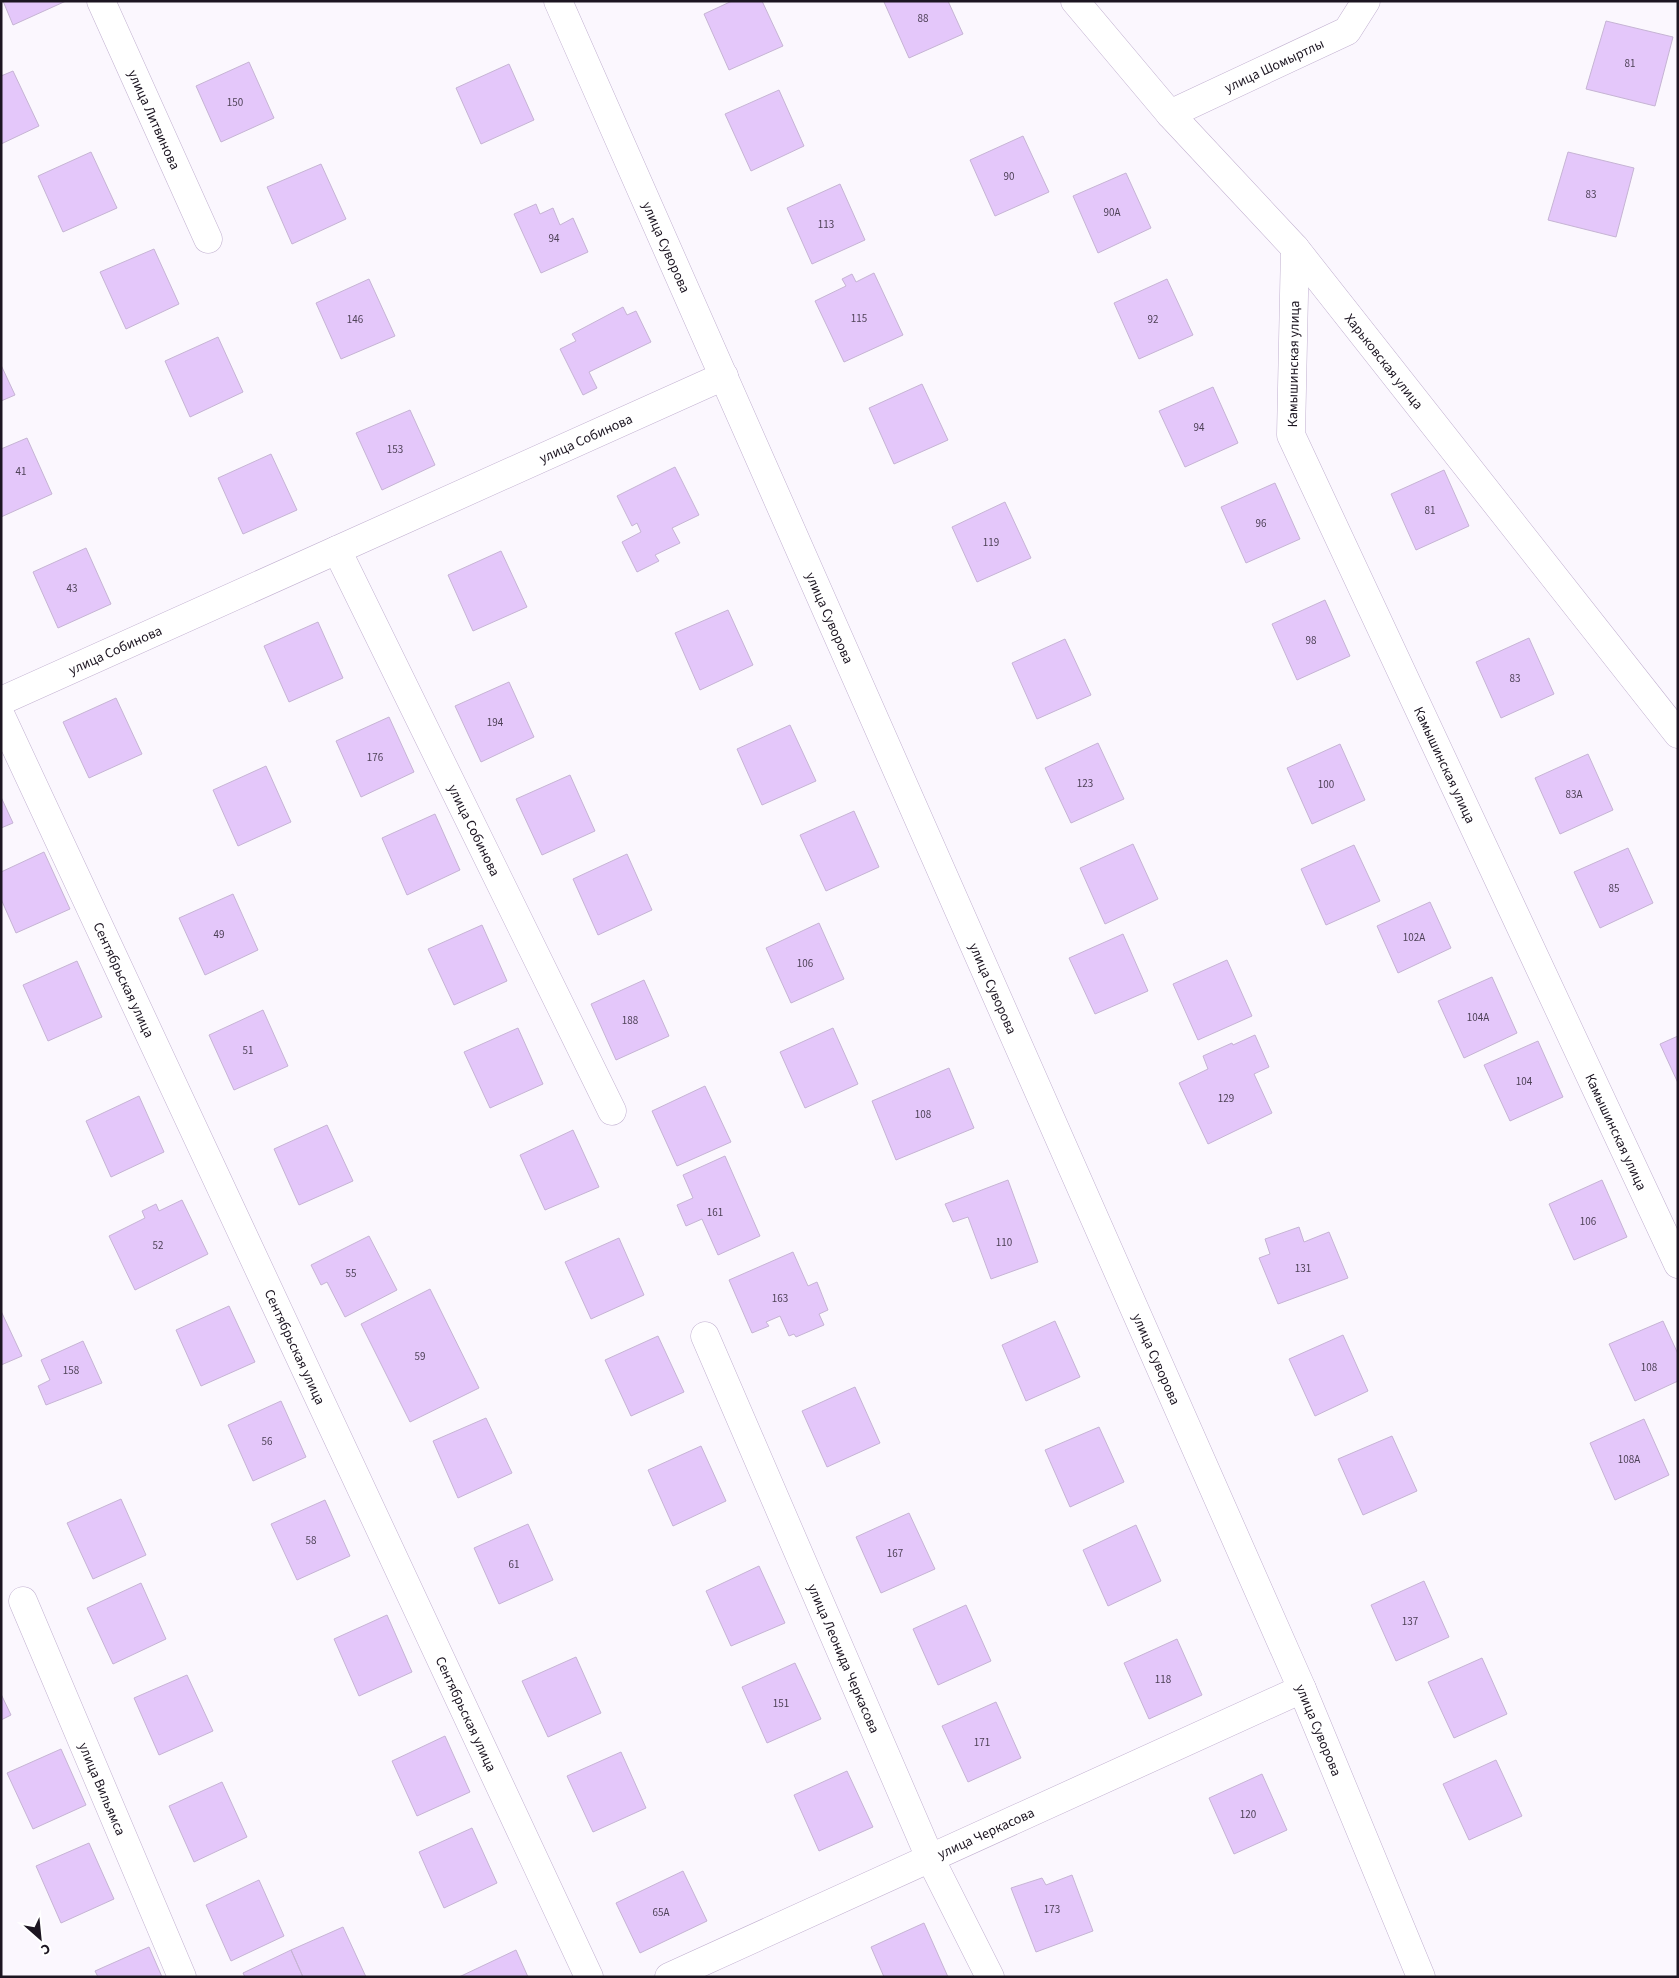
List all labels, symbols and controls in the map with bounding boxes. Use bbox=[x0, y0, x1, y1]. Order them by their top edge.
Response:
house number: 88 bbox=[918, 11, 929, 26]
street label: улица Шомыртлы bbox=[1221, 34, 1328, 98]
house number: 81 bbox=[1625, 56, 1635, 71]
street label: улица Литвинова bbox=[122, 67, 185, 173]
house number: 150 bbox=[227, 95, 243, 110]
house number: 90 bbox=[1004, 169, 1014, 184]
house number: 83 bbox=[1586, 187, 1596, 202]
street label: улица Суворова bbox=[637, 199, 695, 297]
house number: 90А bbox=[1104, 205, 1120, 220]
house number: 113 bbox=[818, 217, 834, 232]
house number: 94 bbox=[549, 231, 560, 246]
street label: Камышинская улица bbox=[1283, 301, 1305, 428]
street label: Харьковская улица bbox=[1339, 310, 1428, 414]
house number: 115 bbox=[851, 311, 867, 326]
house number: 146 bbox=[347, 312, 364, 327]
house number: 92 bbox=[1148, 312, 1158, 327]
street label: улица Собинова bbox=[536, 409, 636, 469]
house number: 94 bbox=[1194, 420, 1205, 435]
house number: 153 bbox=[387, 442, 403, 457]
house number: 41 bbox=[16, 464, 26, 479]
house number: 81 bbox=[1425, 503, 1435, 518]
house number: 96 bbox=[1256, 516, 1267, 531]
house number: 119 bbox=[983, 535, 999, 550]
street label: улица Суворова bbox=[800, 569, 858, 667]
house number: 43 bbox=[67, 581, 77, 596]
street label: улица Собинова bbox=[66, 621, 165, 680]
house number: 98 bbox=[1306, 633, 1317, 648]
house number: 83 bbox=[1510, 671, 1520, 686]
street label: Камышинская улица bbox=[1408, 704, 1480, 827]
house number: 194 bbox=[487, 715, 504, 730]
house number: 176 bbox=[367, 750, 384, 765]
house number: 123 bbox=[1077, 776, 1093, 791]
house number: 100 bbox=[1318, 777, 1334, 792]
street label: улица Собинова bbox=[442, 781, 504, 880]
house number: 83А bbox=[1566, 787, 1582, 802]
house number: 85 bbox=[1609, 881, 1619, 896]
street label: Сентябрьская улица bbox=[88, 919, 159, 1041]
house number: 49 bbox=[214, 927, 224, 942]
house number: 102А bbox=[1403, 930, 1425, 945]
street label: улица Суворова bbox=[963, 940, 1021, 1038]
house number: 106 bbox=[797, 956, 814, 971]
house number: 104А bbox=[1467, 1010, 1489, 1025]
house number: 188 bbox=[622, 1013, 639, 1028]
house number: 51 bbox=[243, 1043, 253, 1058]
street label: Камышинская улица bbox=[1579, 1071, 1651, 1194]
house number: 104 bbox=[1516, 1074, 1533, 1089]
house number: 129 bbox=[1218, 1091, 1234, 1106]
house number: 108 bbox=[915, 1107, 932, 1122]
house number: 161 bbox=[707, 1205, 723, 1220]
house number: 106 bbox=[1580, 1214, 1597, 1229]
house number: 110 bbox=[996, 1235, 1012, 1250]
house number: 52 bbox=[153, 1238, 163, 1253]
house number: 131 bbox=[1295, 1261, 1311, 1276]
house number: 55 bbox=[346, 1266, 356, 1281]
street label: Сентябрьская улица bbox=[259, 1286, 330, 1408]
house number: 163 bbox=[772, 1291, 788, 1306]
street label: улица Суворова bbox=[1127, 1310, 1185, 1408]
house number: 59 bbox=[415, 1349, 425, 1364]
house number: 108 bbox=[1641, 1360, 1658, 1375]
house number: 158 bbox=[63, 1363, 80, 1378]
house number: 56 bbox=[262, 1434, 273, 1449]
house number: 108А bbox=[1618, 1452, 1640, 1467]
house number: 58 bbox=[306, 1533, 317, 1548]
house number: 167 bbox=[887, 1546, 903, 1561]
house number: 61 bbox=[509, 1557, 519, 1572]
street label: улица Леонида Черкасова bbox=[802, 1581, 884, 1737]
house number: 137 bbox=[1402, 1614, 1418, 1629]
street label: Сентябрьская улица bbox=[430, 1653, 501, 1775]
house number: 118 bbox=[1155, 1672, 1172, 1687]
street label: улица Суворова bbox=[1290, 1681, 1346, 1780]
house number: 151 bbox=[773, 1696, 789, 1711]
house number: 171 bbox=[974, 1735, 990, 1750]
street label: улица Вильямса bbox=[73, 1740, 130, 1839]
street label: улица Черкасова bbox=[935, 1803, 1038, 1865]
house number: 120 bbox=[1240, 1807, 1256, 1822]
house number: 173 bbox=[1044, 1902, 1060, 1917]
house number: 65А bbox=[653, 1905, 669, 1920]
north arrow bbox=[15, 1913, 65, 1963]
text: С bbox=[37, 1938, 54, 1959]

